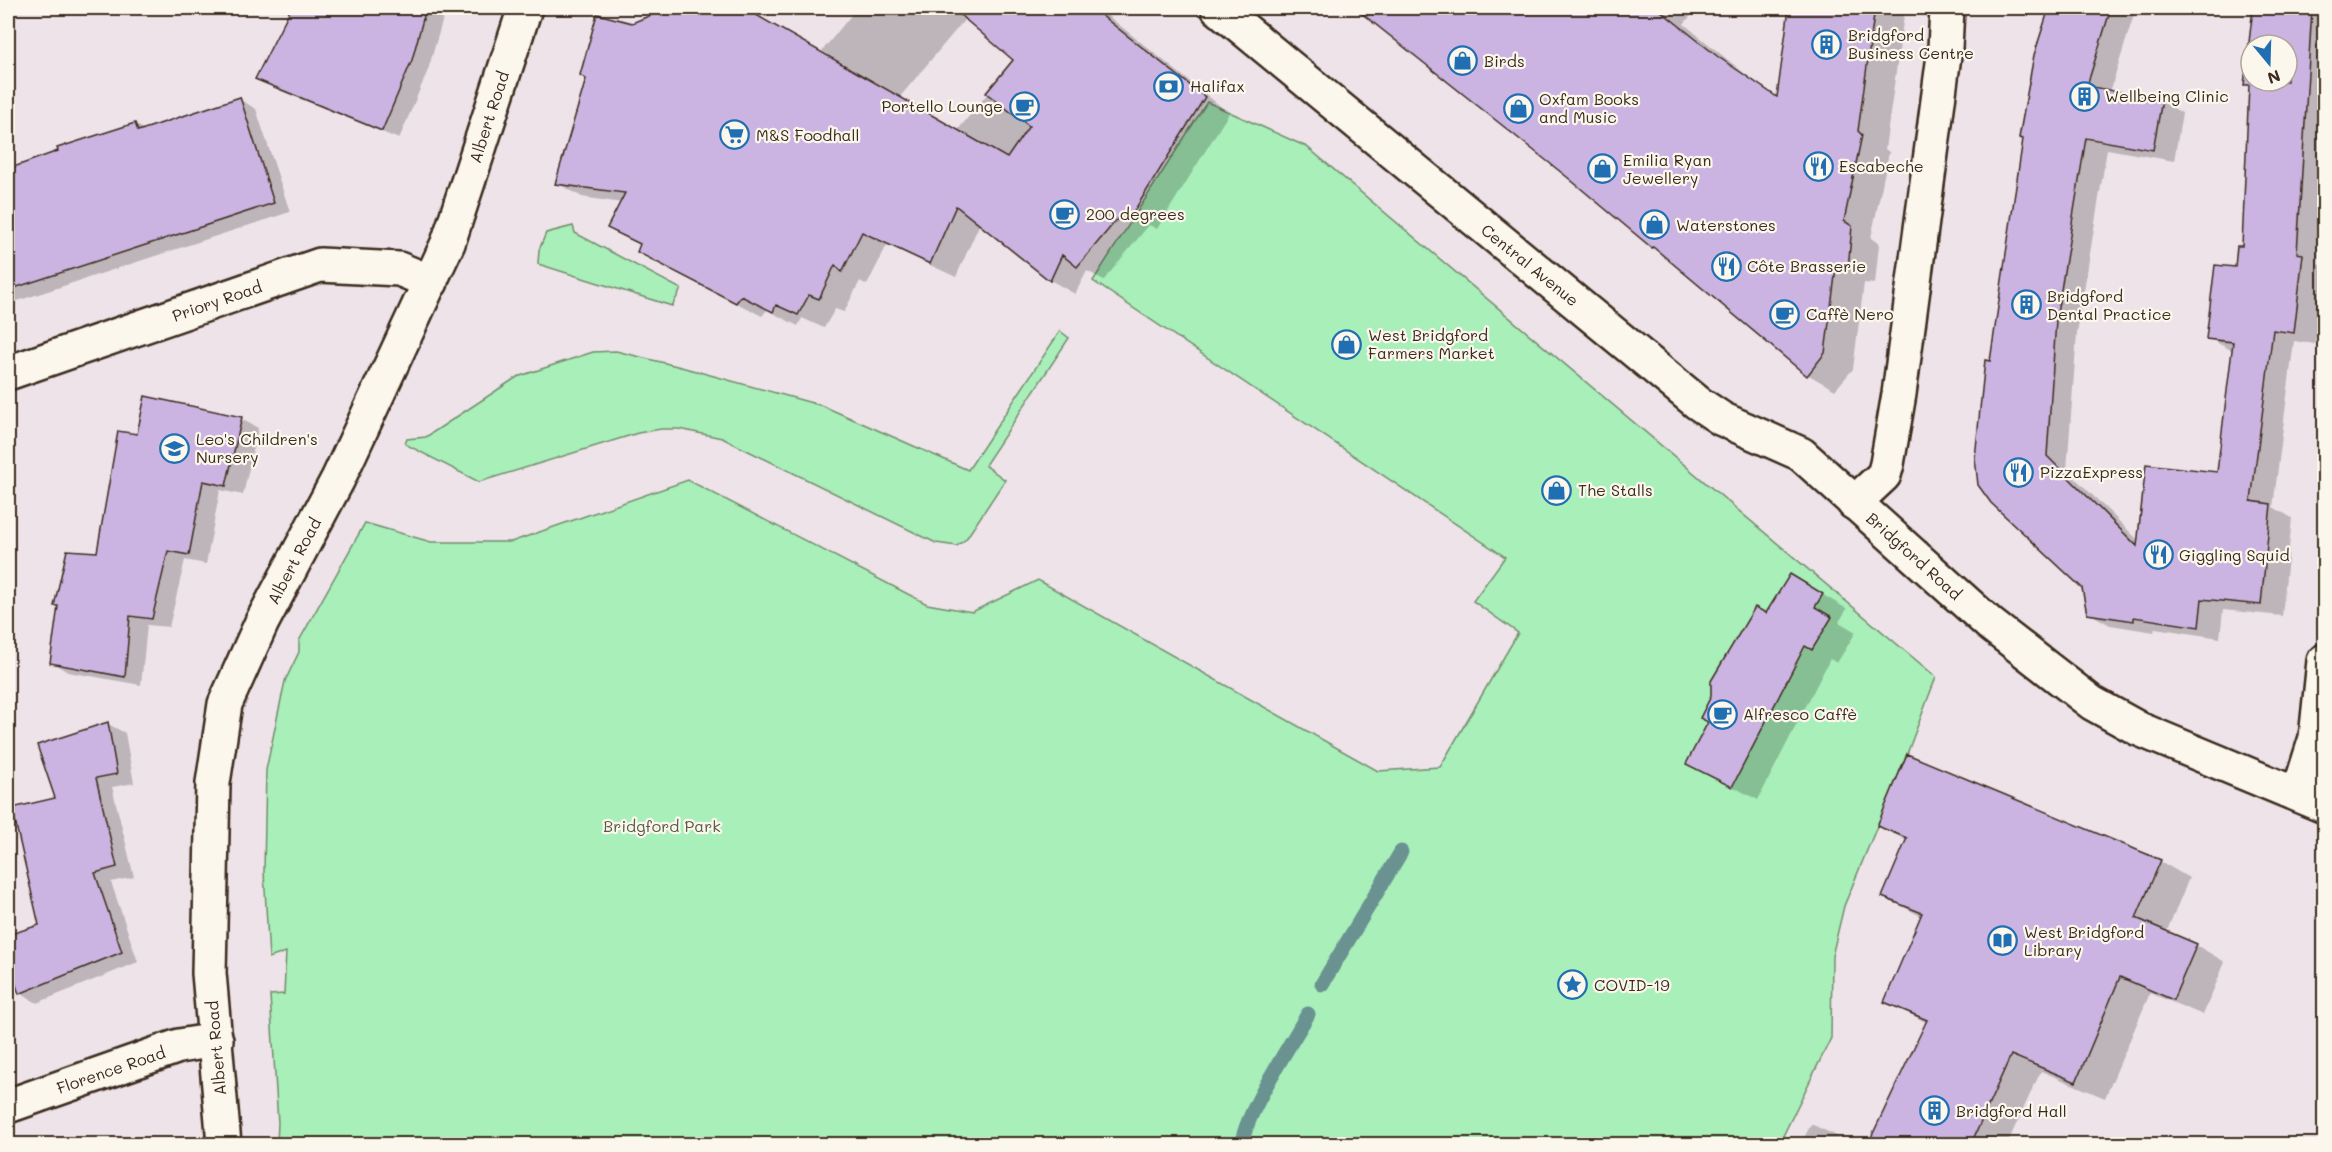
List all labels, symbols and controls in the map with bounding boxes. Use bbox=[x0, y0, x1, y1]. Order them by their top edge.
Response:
place label: Bridgford Business Centre bbox=[1848, 24, 1974, 63]
building icon: Bridgford Business Centre bbox=[1811, 28, 1843, 60]
north arrow bbox=[2239, 33, 2299, 93]
shop icon: Birds bbox=[1447, 45, 1479, 77]
place label: Birds bbox=[1484, 50, 1525, 71]
text: N bbox=[2265, 66, 2283, 90]
street label: Albert Road bbox=[464, 68, 513, 165]
bank icon: Halifax bbox=[1153, 70, 1185, 102]
place label: Halifax bbox=[1190, 75, 1245, 96]
building icon: Wellbeing Clinic bbox=[2068, 80, 2100, 112]
place label: Wellbeing Clinic bbox=[2105, 85, 2229, 106]
place label: Oxfam Books and Music bbox=[1539, 88, 1639, 127]
cafe icon: Portello Lounge bbox=[1008, 90, 1040, 122]
shop icon: Oxfam Books and Music bbox=[1502, 92, 1534, 124]
place label: Portello Lounge bbox=[881, 95, 1003, 116]
supermarket icon: M&S Foodhall bbox=[719, 119, 751, 151]
place label: M&S Foodhall bbox=[756, 124, 860, 145]
place label: Emilia Ryan Jewellery bbox=[1623, 149, 1711, 188]
restaurant icon: Escabeche bbox=[1802, 150, 1834, 182]
shop icon: Emilia Ryan Jewellery bbox=[1586, 153, 1618, 185]
place label: Escabeche bbox=[1839, 155, 1924, 176]
cafe icon: 200 degrees bbox=[1049, 198, 1081, 230]
place label: 200 degrees bbox=[1086, 203, 1185, 224]
shop icon: Waterstones bbox=[1639, 209, 1671, 241]
place label: Waterstones bbox=[1676, 214, 1776, 235]
street label: Central Avenue bbox=[1477, 219, 1583, 310]
restaurant icon: Côte Brasserie bbox=[1710, 250, 1742, 282]
place label: Côte Brasserie bbox=[1747, 255, 1866, 276]
street label: Priory Road bbox=[169, 275, 264, 326]
place label: Bridgford Dental Practice bbox=[2047, 285, 2171, 324]
building icon: Bridgford Dental Practice bbox=[2010, 289, 2042, 321]
cafe icon: Caffè Nero bbox=[1769, 298, 1801, 330]
place label: Caffè Nero bbox=[1806, 303, 1893, 324]
place label: West Bridgford Farmers Market bbox=[1368, 324, 1495, 363]
shop icon: West Bridgford Farmers Market bbox=[1331, 328, 1363, 360]
place label: Leo's Children's Nursery bbox=[196, 428, 318, 467]
school or university icon: Leo's Children's Nursery bbox=[159, 432, 191, 464]
restaurant icon: PizzaExpress bbox=[2003, 456, 2035, 488]
place label: PizzaExpress bbox=[2040, 461, 2143, 482]
shop icon: The Stalls bbox=[1541, 474, 1573, 506]
place label: The Stalls bbox=[1578, 479, 1653, 500]
street label: Bridgford Road bbox=[1862, 507, 1966, 604]
street label: Albert Road bbox=[262, 514, 325, 608]
restaurant icon: Giggling Squid bbox=[2142, 539, 2174, 571]
place label: Giggling Squid bbox=[2179, 544, 2290, 565]
cafe icon: Alfresco Caffè bbox=[1706, 698, 1738, 730]
place label: Alfresco Caffè bbox=[1743, 703, 1857, 724]
park label: Bridgford Park bbox=[603, 815, 721, 836]
place label: West Bridgford Library bbox=[2024, 921, 2144, 960]
library icon: West Bridgford Library bbox=[1987, 925, 2019, 957]
place icon: COVID-19 bbox=[1557, 969, 1589, 1001]
place label: COVID-19 bbox=[1594, 974, 1670, 995]
street label: Albert Road bbox=[201, 1000, 230, 1096]
street label: Florence Road bbox=[54, 1041, 168, 1098]
building icon: Bridgford Hall bbox=[1919, 1095, 1951, 1127]
place label: Bridgford Hall bbox=[1956, 1100, 2067, 1121]

